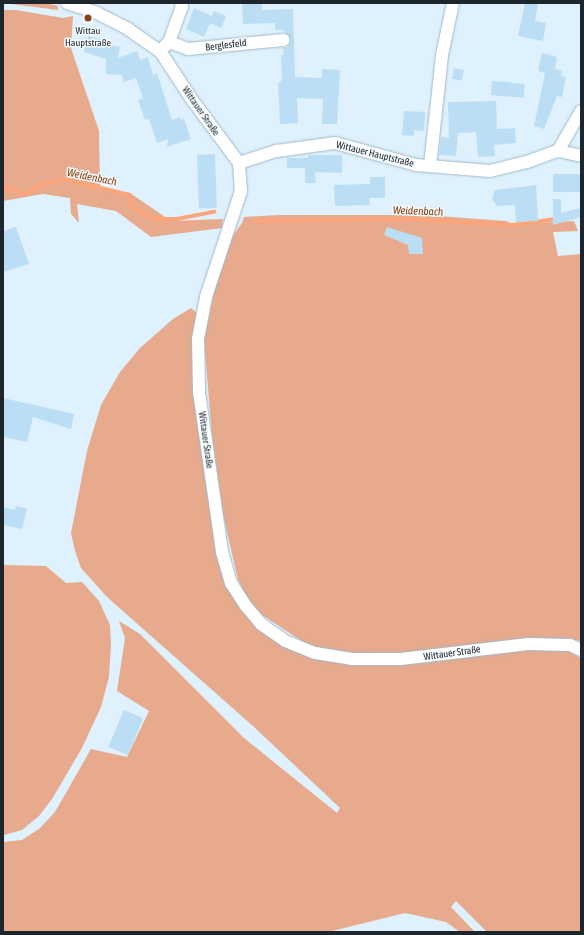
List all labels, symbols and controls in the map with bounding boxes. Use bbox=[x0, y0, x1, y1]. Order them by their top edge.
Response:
marker: Wittau Hauptstraße bbox=[83, 13, 93, 23]
place label: Wittau Hauptstraße bbox=[65, 24, 111, 48]
street label: Berglesfeld bbox=[205, 37, 247, 53]
street label: Wittauer Straße bbox=[180, 84, 222, 138]
street label: Wittauer Hauptstraße bbox=[335, 139, 415, 169]
water label: Weidenbach bbox=[66, 166, 118, 188]
water label: Weidenbach bbox=[393, 204, 443, 218]
street label: Wittauer Straße bbox=[196, 411, 216, 469]
street label: Wittauer Straße bbox=[423, 643, 481, 663]

